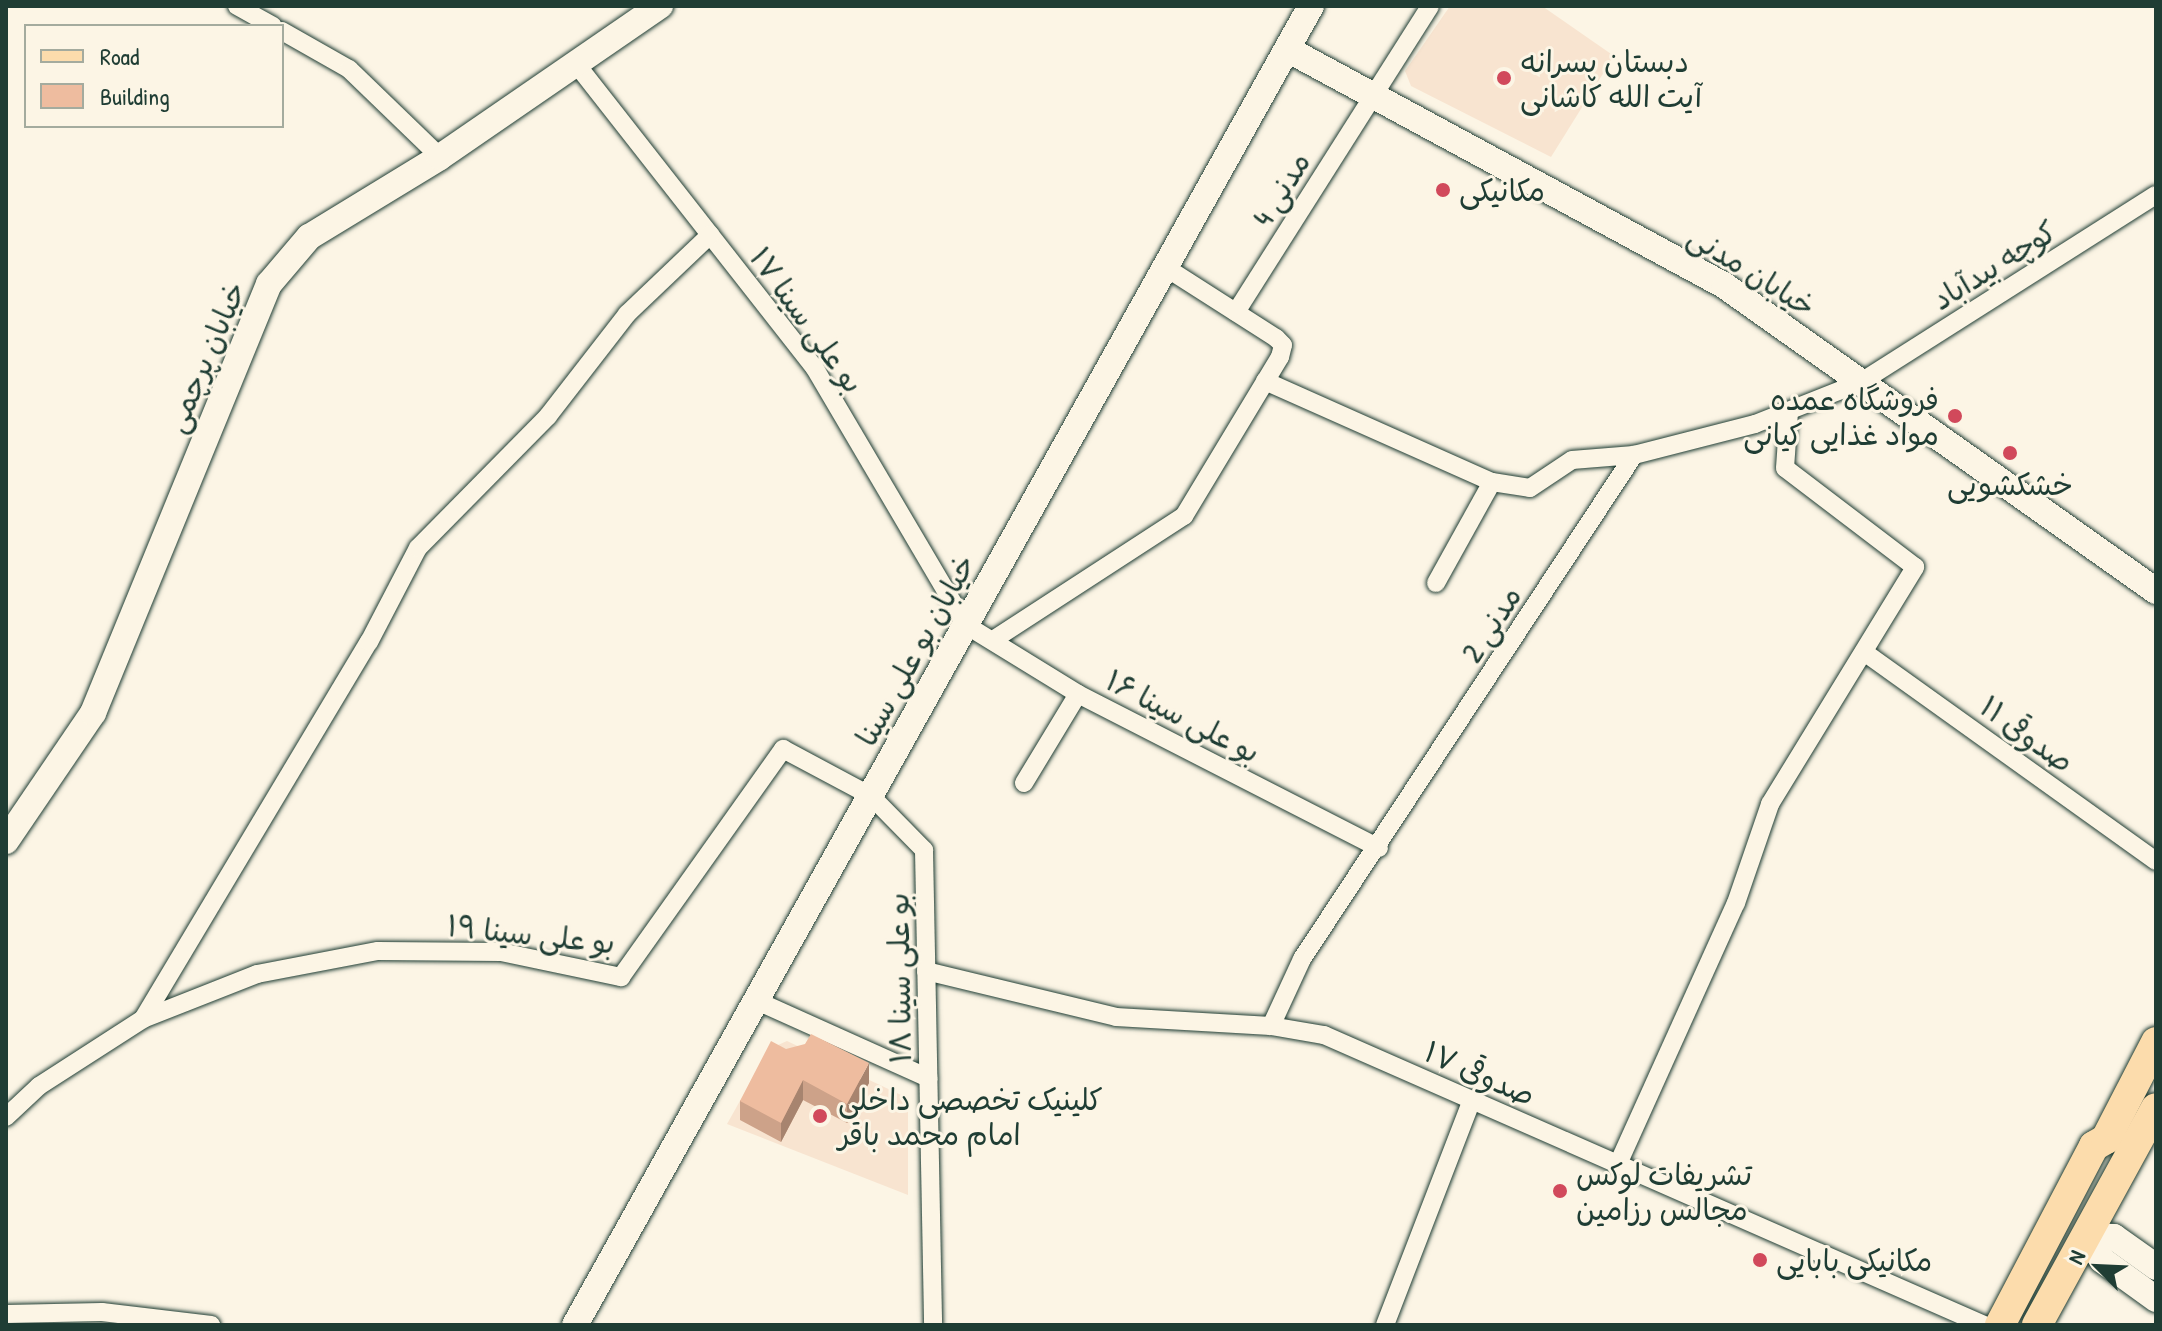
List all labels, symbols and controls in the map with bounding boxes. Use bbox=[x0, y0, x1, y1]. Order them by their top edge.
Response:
legend bbox=[24, 24, 284, 128]
text: Road bbox=[100, 40, 139, 72]
place label: دبستان پسرانه آیت الله کاشانی bbox=[1520, 43, 1702, 114]
marker: دبستان پسرانه آیت الله کاشانی bbox=[1495, 69, 1513, 87]
text: Building bbox=[100, 80, 170, 112]
street label: مدنی 4 bbox=[1244, 145, 1318, 233]
place label: مکانیکی bbox=[1459, 172, 1545, 208]
marker: مکانیکی bbox=[1434, 181, 1452, 199]
street label: کوچه بیدآباد bbox=[1925, 213, 2063, 317]
street label: خیابان مدنی bbox=[1682, 218, 1822, 324]
street label: بو علی سینا ۱۷ bbox=[742, 240, 872, 400]
street label: خیابان پرچمی bbox=[157, 276, 253, 438]
place label: فروشگاه عمده مواد غذایی کیانی bbox=[1743, 381, 1939, 452]
marker: فروشگاه عمده مواد غذایی کیانی bbox=[1946, 407, 1964, 425]
marker: خشکشویی bbox=[2001, 444, 2019, 462]
place label: خشکشویی bbox=[1947, 466, 2073, 502]
street label: خیابان بو علی سینا bbox=[848, 548, 982, 752]
street label: مدنی 2 bbox=[1453, 579, 1529, 669]
street label: بو علی سینا ۱۶ bbox=[1100, 662, 1266, 770]
street label: صدوقی ۱۱ bbox=[1973, 688, 2081, 780]
street label: بو علی سینا ۱۸ bbox=[880, 892, 918, 1064]
street label: بو علی سینا ۱۹ bbox=[445, 907, 617, 961]
street label: صدوقی ۱۷ bbox=[1419, 1033, 1541, 1113]
place label: کلینیک تخصصی داخلی امام محمد باقر bbox=[838, 1081, 1103, 1152]
marker: کلینیک تخصصی داخلی امام محمد باقر bbox=[809, 1105, 831, 1127]
place label: تشریفات لوکس مجالس رزامین bbox=[1576, 1156, 1752, 1226]
marker: تشریفات لوکس مجالس رزامین bbox=[1551, 1182, 1569, 1200]
north arrow bbox=[2058, 1227, 2138, 1307]
place label: مکانیکی بابایی bbox=[1776, 1242, 1932, 1278]
text: N bbox=[2060, 1246, 2092, 1269]
marker: مکانیکی بابایی bbox=[1751, 1251, 1769, 1269]

